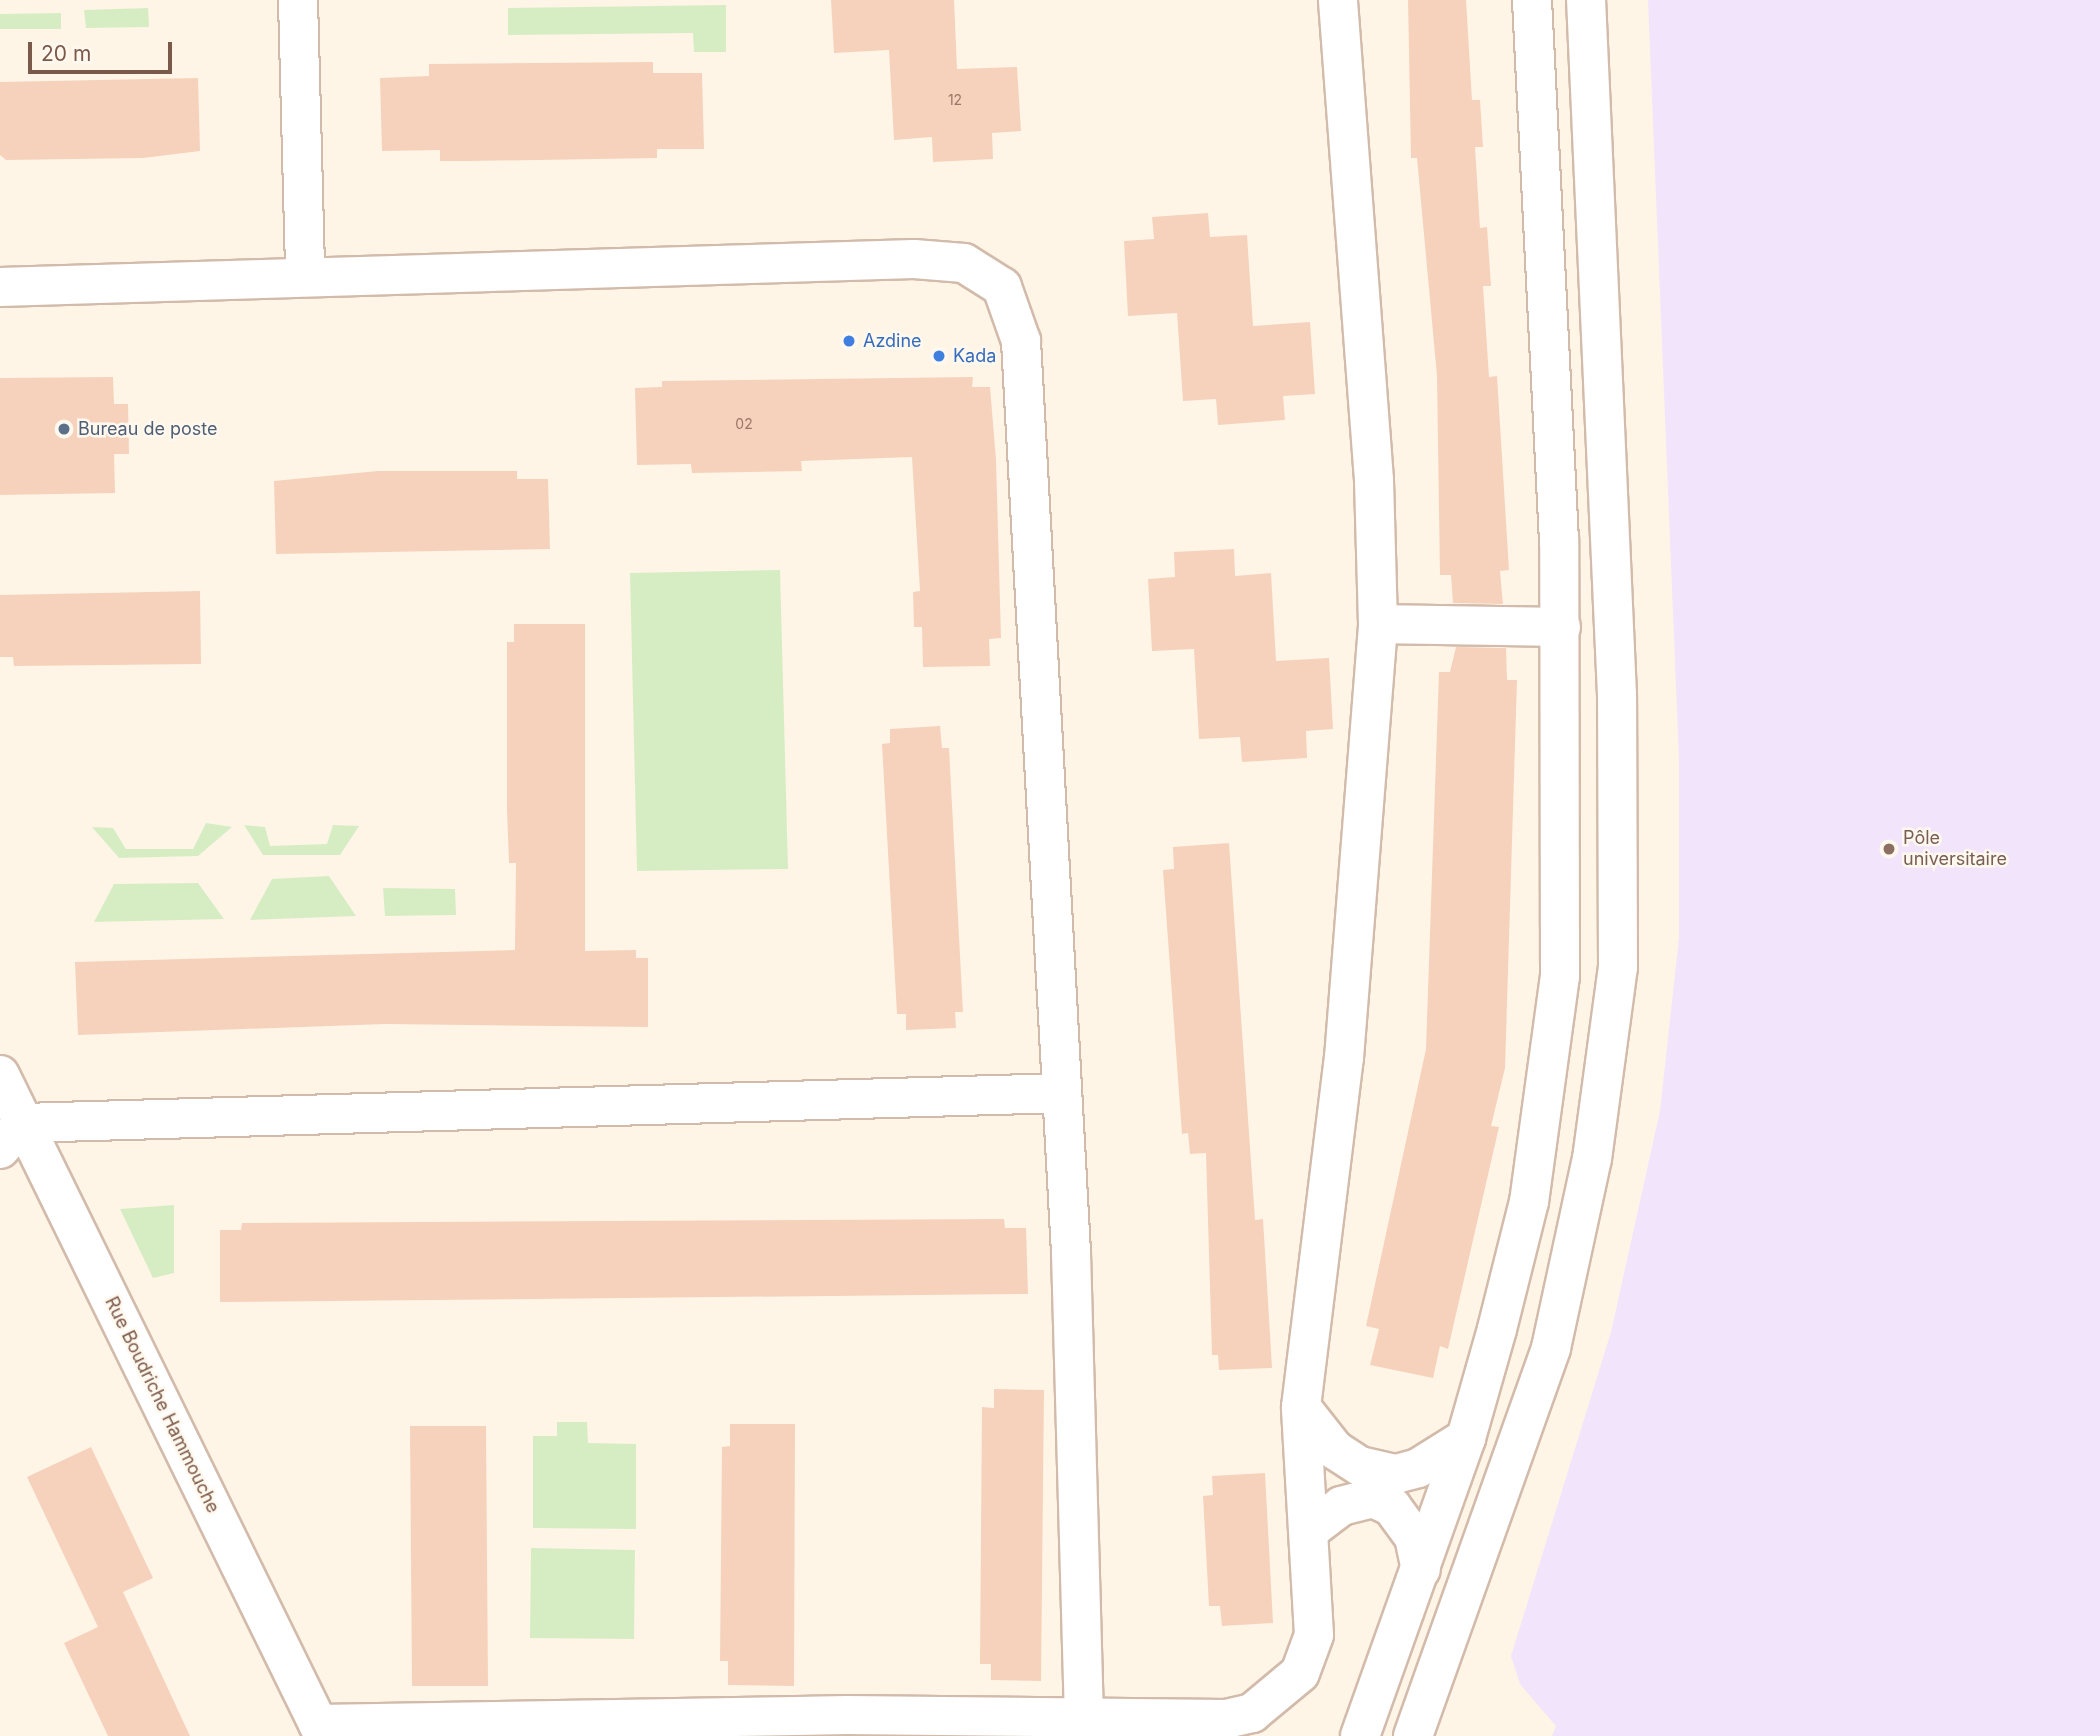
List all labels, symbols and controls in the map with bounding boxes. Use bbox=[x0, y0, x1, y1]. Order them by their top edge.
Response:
scale bar bbox=[32, 28, 175, 72]
text: 20 m bbox=[41, 41, 91, 66]
house number: 12 bbox=[948, 92, 962, 108]
place label: Azdine bbox=[863, 330, 922, 352]
marker: Azdine bbox=[841, 333, 857, 349]
place label: Kada bbox=[953, 345, 996, 367]
marker: Kada bbox=[931, 348, 947, 364]
house number: 02 bbox=[735, 416, 753, 432]
place label: Bureau de poste bbox=[78, 418, 217, 440]
marker: Bureau de poste bbox=[56, 421, 72, 437]
place label: Pôle universitaire bbox=[1903, 828, 2007, 870]
marker: Pôle universitaire bbox=[1881, 841, 1897, 857]
street label: Rue Boudriche Hammouche bbox=[100, 1293, 224, 1517]

